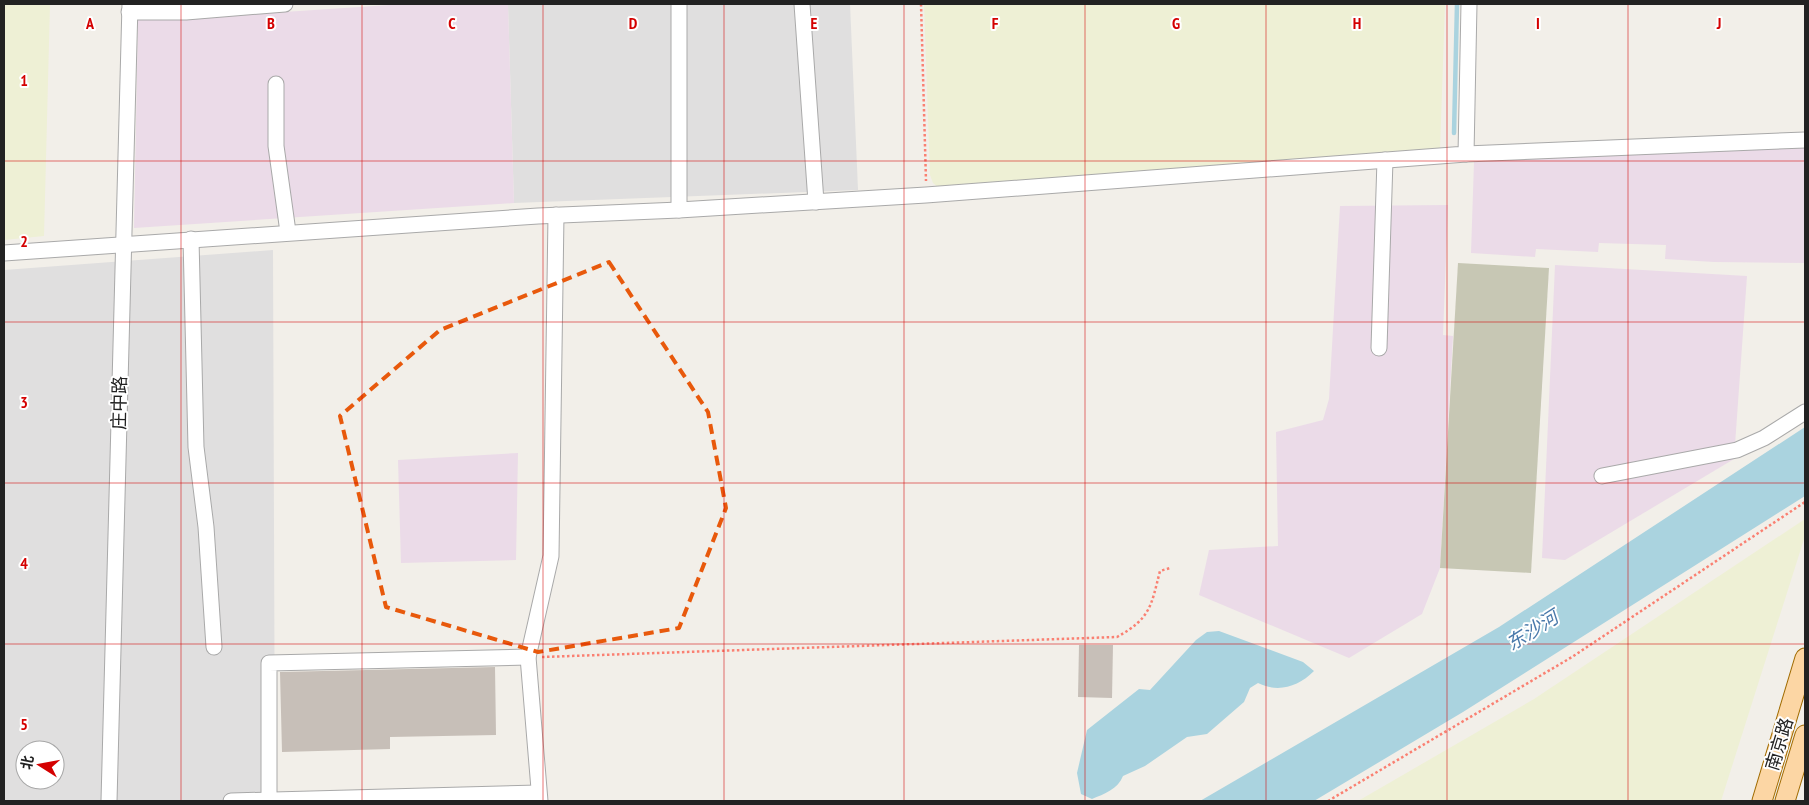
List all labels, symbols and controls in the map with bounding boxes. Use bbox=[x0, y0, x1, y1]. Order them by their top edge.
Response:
text: A bbox=[85, 13, 95, 33]
text: B bbox=[267, 13, 275, 33]
text: C bbox=[448, 13, 456, 33]
text: D bbox=[629, 13, 638, 33]
text: E bbox=[811, 13, 818, 33]
text: F bbox=[992, 13, 999, 33]
text: G bbox=[1172, 13, 1180, 33]
text: H bbox=[1353, 13, 1361, 33]
text: I bbox=[1536, 13, 1540, 33]
text: J bbox=[1716, 13, 1721, 33]
text: 1 bbox=[20, 70, 28, 90]
text: 2 bbox=[20, 231, 28, 251]
street label: 庄中路 bbox=[107, 376, 131, 430]
text: 3 bbox=[20, 392, 28, 412]
text: 4 bbox=[20, 553, 28, 573]
water label: 东沙河 bbox=[1501, 603, 1566, 655]
text: 5 bbox=[20, 714, 28, 734]
street label: 南京路 bbox=[1760, 715, 1798, 773]
north arrow bbox=[15, 740, 65, 790]
text: 北 bbox=[17, 754, 37, 771]

